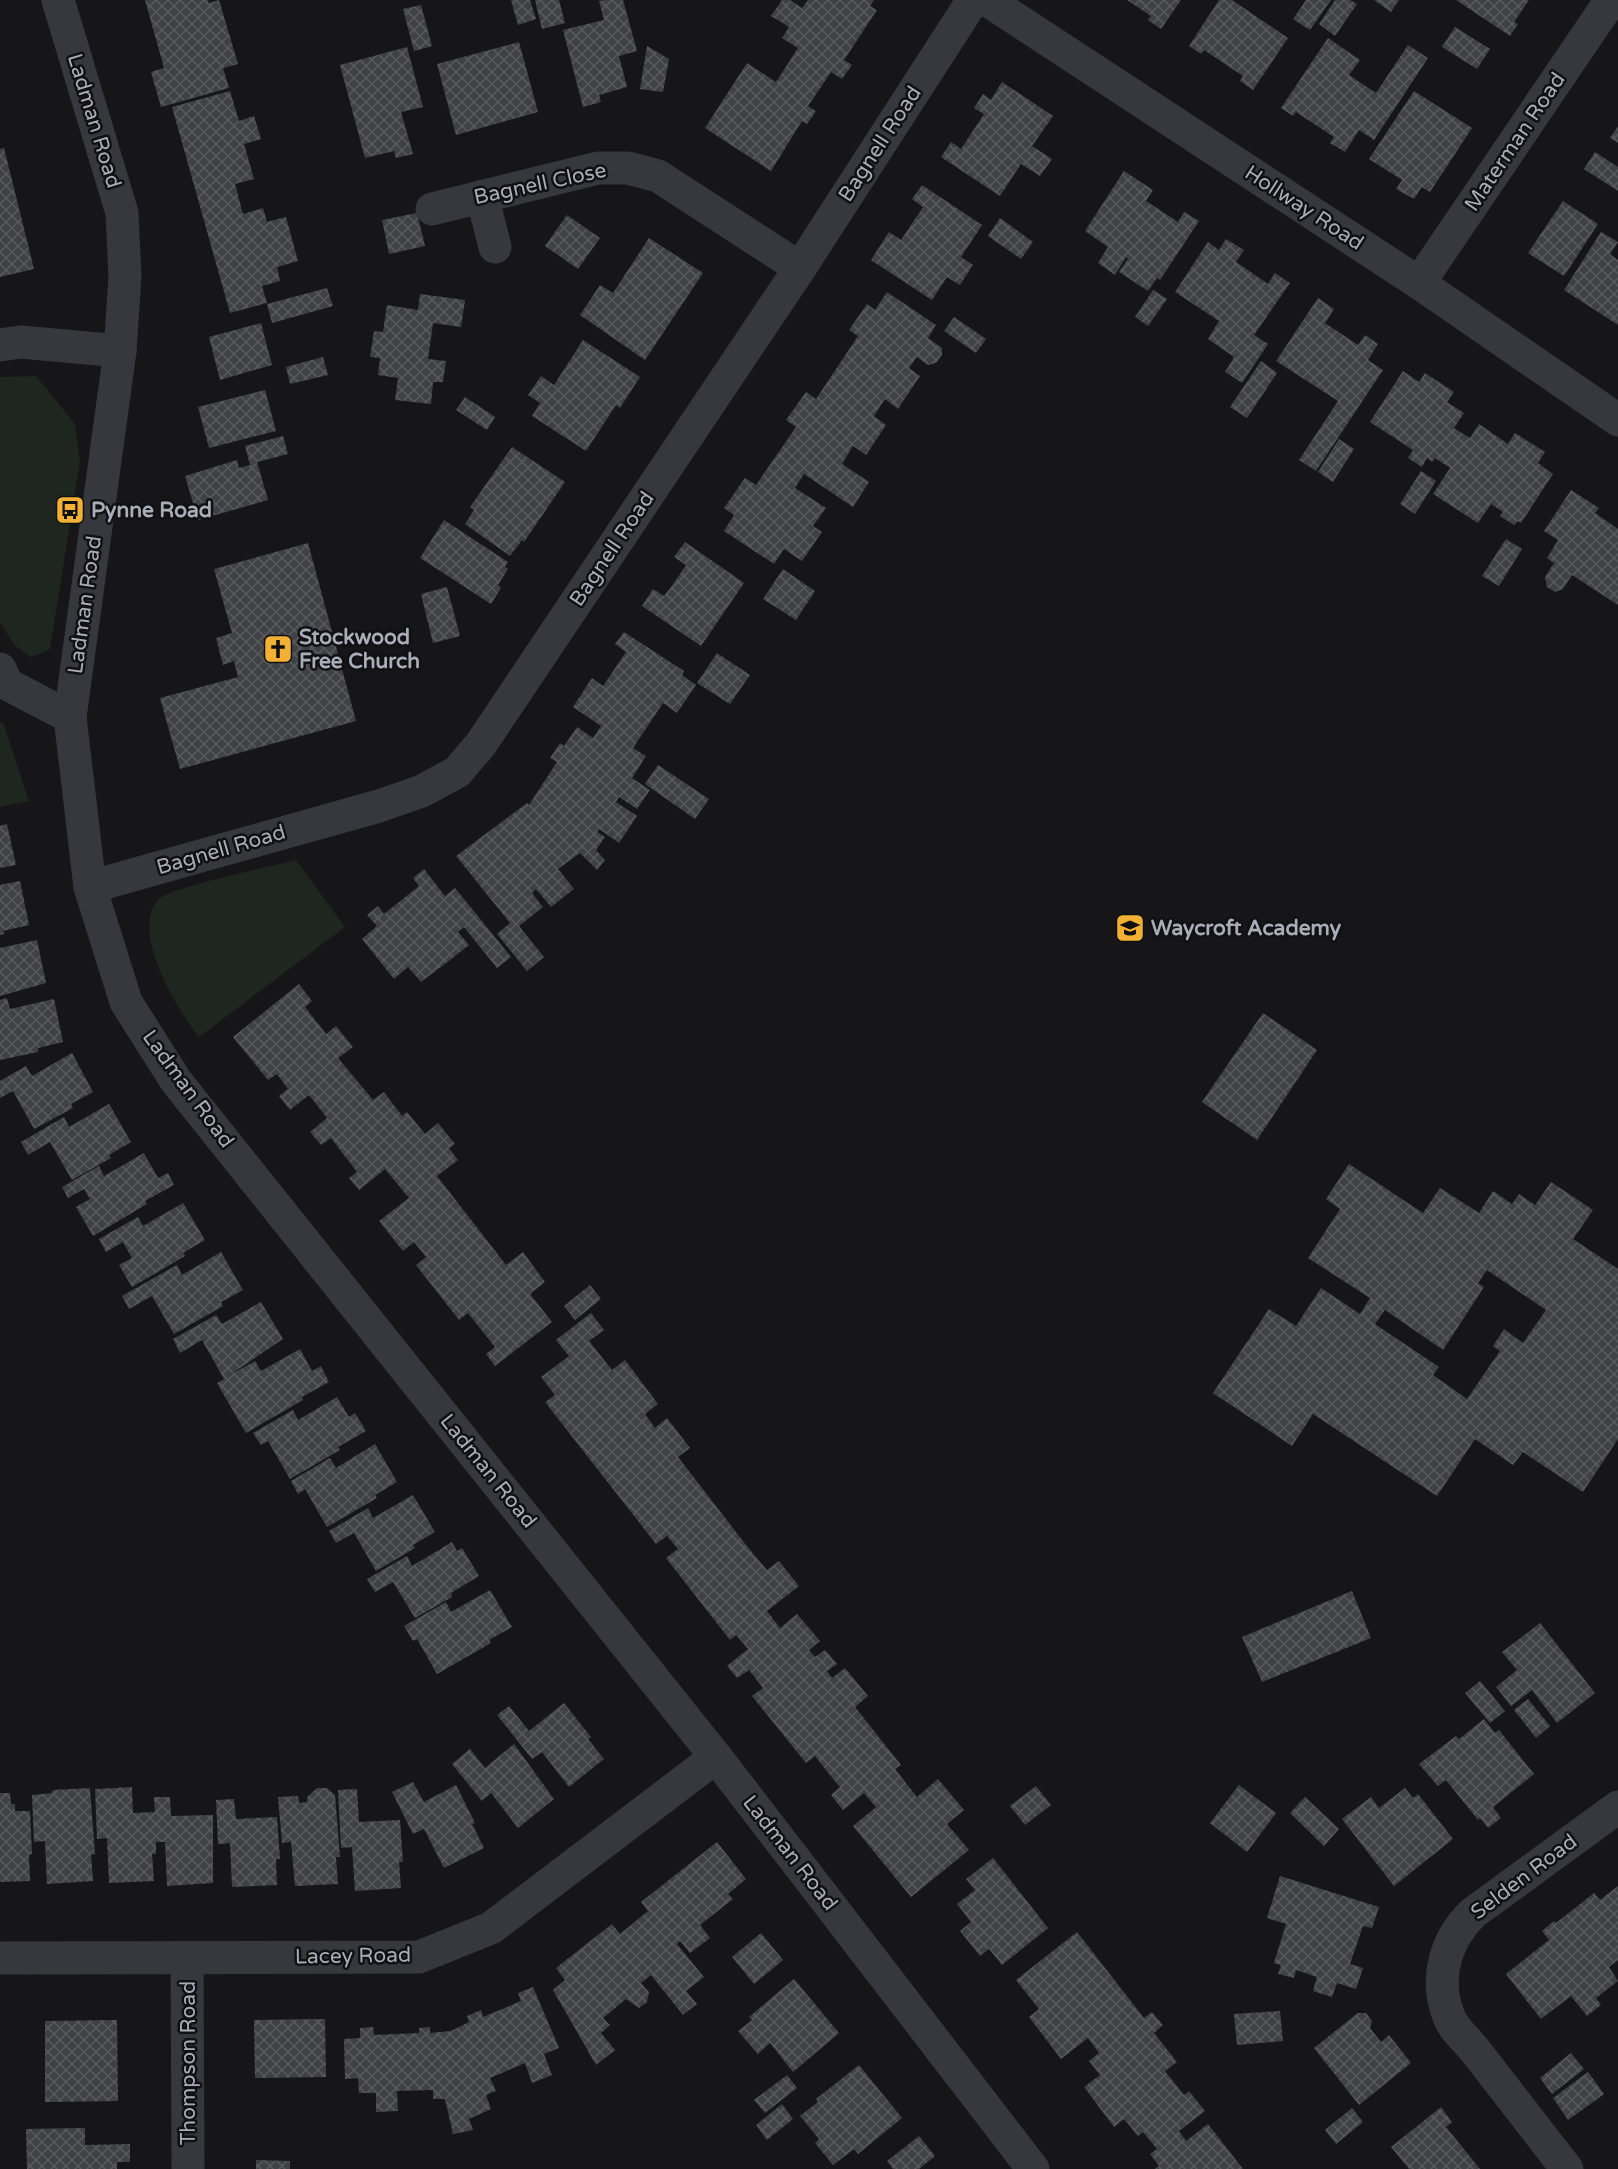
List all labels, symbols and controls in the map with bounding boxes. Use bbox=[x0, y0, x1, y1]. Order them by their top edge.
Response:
street label: Ladman Road bbox=[62, 51, 126, 191]
street label: Materman Road bbox=[1459, 68, 1571, 216]
street label: Bagnell Road bbox=[833, 81, 927, 207]
street label: Bagnell Close bbox=[471, 158, 609, 210]
street label: Hollway Road bbox=[1240, 160, 1368, 256]
street label: Bagnell Road bbox=[564, 487, 660, 611]
bus stop icon: Pynne Road bbox=[54, 494, 86, 526]
place label: Pynne Road bbox=[91, 498, 212, 523]
street label: Ladman Road bbox=[63, 534, 107, 676]
place label: Stockwood Free Church bbox=[299, 625, 420, 674]
church icon: Stockwood Free Church bbox=[262, 633, 294, 665]
street label: Bagnell Road bbox=[154, 820, 288, 880]
school or university icon: Waycroft Academy bbox=[1114, 912, 1146, 944]
place label: Waycroft Academy bbox=[1151, 916, 1342, 941]
street label: Ladman Road bbox=[137, 1025, 239, 1153]
street label: Ladman Road bbox=[434, 1409, 542, 1533]
street label: Ladman Road bbox=[737, 1790, 843, 1916]
street label: Selden Road bbox=[1466, 1829, 1582, 1925]
street label: Lacey Road bbox=[295, 1942, 411, 1970]
street label: Thompson Road bbox=[176, 1981, 201, 2145]

